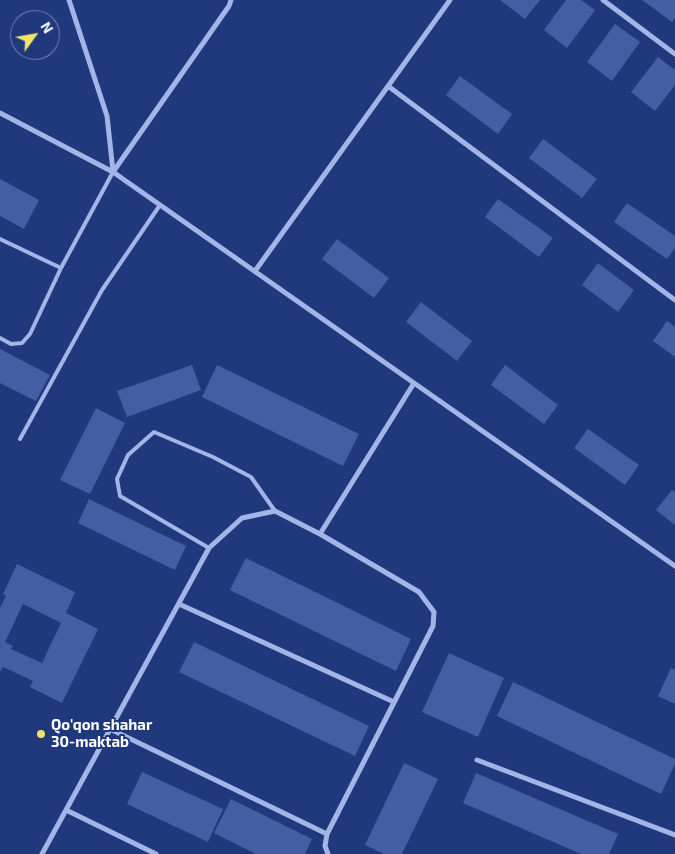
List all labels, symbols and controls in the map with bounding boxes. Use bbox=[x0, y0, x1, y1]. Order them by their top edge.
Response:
north arrow bbox=[10, 10, 60, 60]
text: N bbox=[37, 19, 57, 36]
place label: Qo'qon shahar 30-maktab bbox=[51, 716, 152, 751]
marker: Qo'qon shahar 30-maktab bbox=[35, 728, 47, 740]

